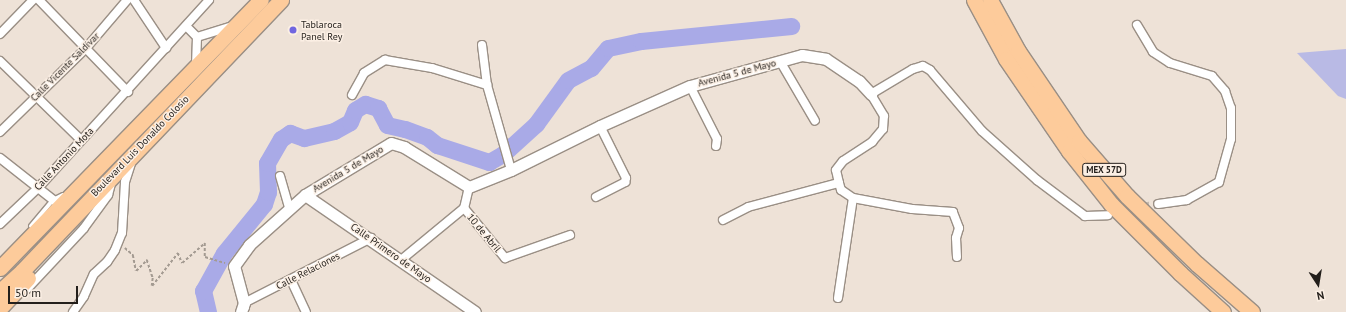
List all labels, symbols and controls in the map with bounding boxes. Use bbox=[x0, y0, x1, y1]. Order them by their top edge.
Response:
place label: Tablaroca Panel Rey bbox=[301, 18, 342, 42]
marker: Tablaroca Panel Rey bbox=[288, 25, 298, 35]
street label: Calle Vicente Saldívar bbox=[28, 30, 102, 104]
street label: Avenida 5 de Mayo bbox=[697, 57, 777, 89]
street label: Boulevard Luis Donaldo Colosio bbox=[89, 93, 191, 199]
street label: Calle Antonio Mota bbox=[32, 125, 96, 193]
street label: Avenida 5 de Mayo bbox=[310, 143, 386, 195]
road number: MEX 57D bbox=[1082, 163, 1126, 177]
street label: 10 de Abril bbox=[464, 211, 504, 255]
street label: Calle Primero de Mayo bbox=[348, 221, 434, 285]
street label: Calle Relaciones bbox=[274, 250, 342, 292]
north arrow bbox=[1298, 264, 1338, 304]
scale bar bbox=[10, 278, 80, 304]
text: 50 m bbox=[15, 285, 41, 300]
text: N bbox=[1316, 288, 1325, 303]

